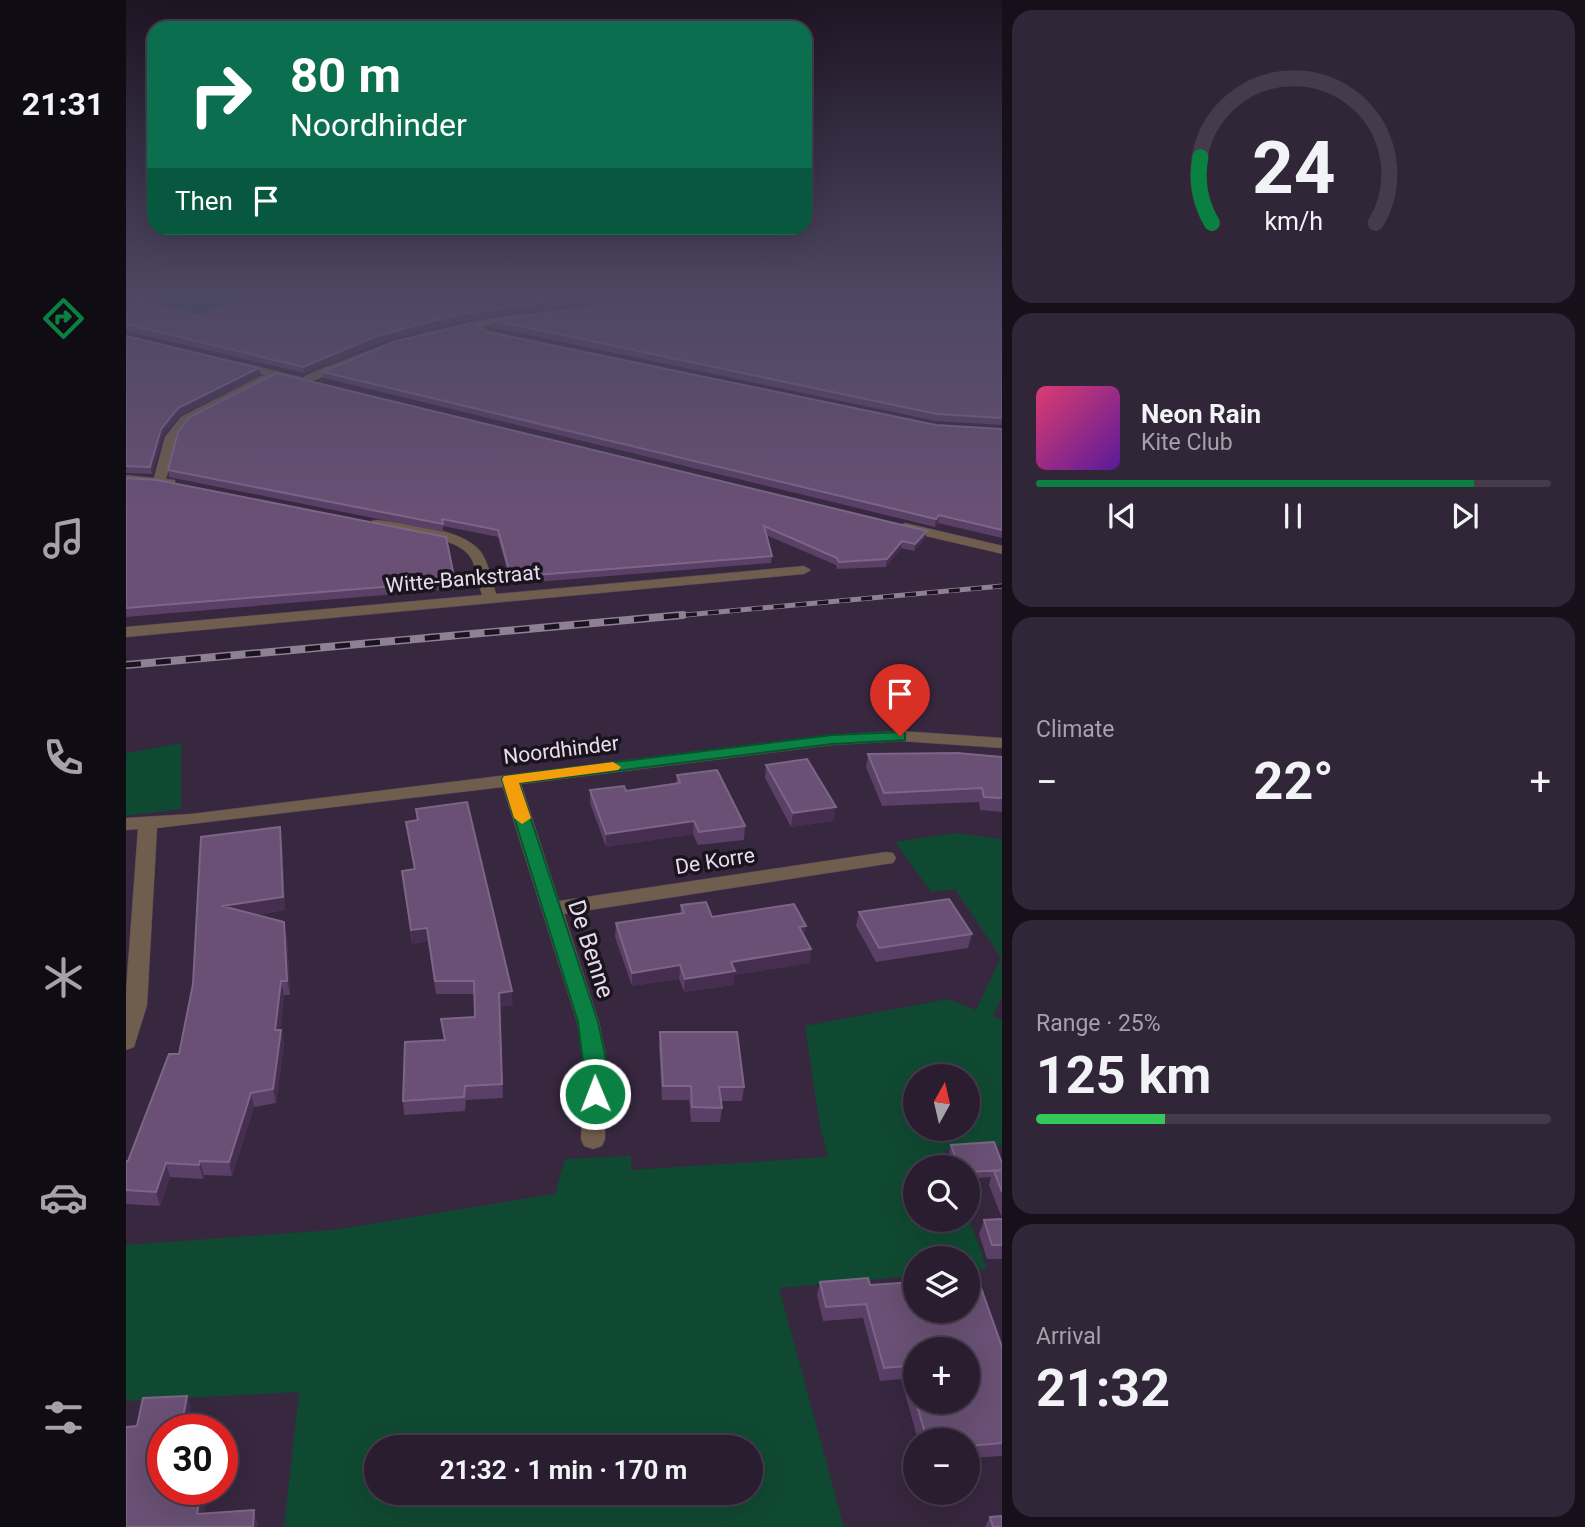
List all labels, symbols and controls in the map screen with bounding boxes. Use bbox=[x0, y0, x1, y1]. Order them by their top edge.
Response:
text: 80 m bbox=[290, 47, 401, 104]
icon: right bbox=[175, 49, 266, 140]
text: 21:31 bbox=[22, 85, 104, 123]
text: Noordhinder bbox=[290, 106, 467, 144]
text: 24 bbox=[1252, 125, 1335, 211]
icon: arrive bbox=[247, 182, 285, 220]
text: Then bbox=[175, 186, 233, 216]
text: km/h bbox=[1264, 207, 1323, 236]
icon: directions bbox=[39, 294, 88, 343]
text: Neon Rain bbox=[1141, 399, 1261, 429]
text: Kite Club bbox=[1141, 429, 1233, 456]
icon: previous bbox=[1103, 497, 1141, 535]
icon: pause bbox=[1274, 497, 1312, 535]
icon: next bbox=[1446, 497, 1484, 535]
icon: music bbox=[39, 514, 88, 563]
street label: Witte-Bankstraat bbox=[385, 560, 542, 598]
pin bbox=[870, 664, 930, 736]
icon: arrive bbox=[881, 675, 919, 713]
text: Climate bbox=[1036, 716, 1115, 743]
street label: Noordhinder bbox=[502, 731, 620, 769]
icon: phone bbox=[39, 733, 88, 782]
text: 22° bbox=[1254, 751, 1334, 812]
text: − bbox=[1036, 760, 1058, 804]
text: + bbox=[1529, 760, 1551, 804]
street label: De Korre bbox=[674, 843, 756, 879]
street label: De Benne bbox=[562, 896, 620, 1002]
icon: climate bbox=[39, 953, 88, 1002]
text: Range · 25% bbox=[1036, 1010, 1161, 1037]
text: 125 km bbox=[1036, 1045, 1211, 1106]
position arrow bbox=[558, 1057, 632, 1131]
north arrow bbox=[903, 1064, 980, 1141]
map controls bbox=[903, 1064, 980, 1505]
button: search bbox=[903, 1155, 980, 1232]
icon: car bbox=[39, 1173, 88, 1222]
button: layers bbox=[903, 1246, 980, 1323]
text: Arrival bbox=[1036, 1323, 1101, 1350]
button: + bbox=[903, 1337, 980, 1414]
text: 21:32 bbox=[1036, 1358, 1170, 1419]
icon: filters bbox=[39, 1393, 88, 1442]
speed limit sign: 30 bbox=[147, 1414, 238, 1505]
button: − bbox=[903, 1428, 980, 1505]
text: 21:32 · 1 min · 170 m bbox=[440, 1455, 687, 1485]

